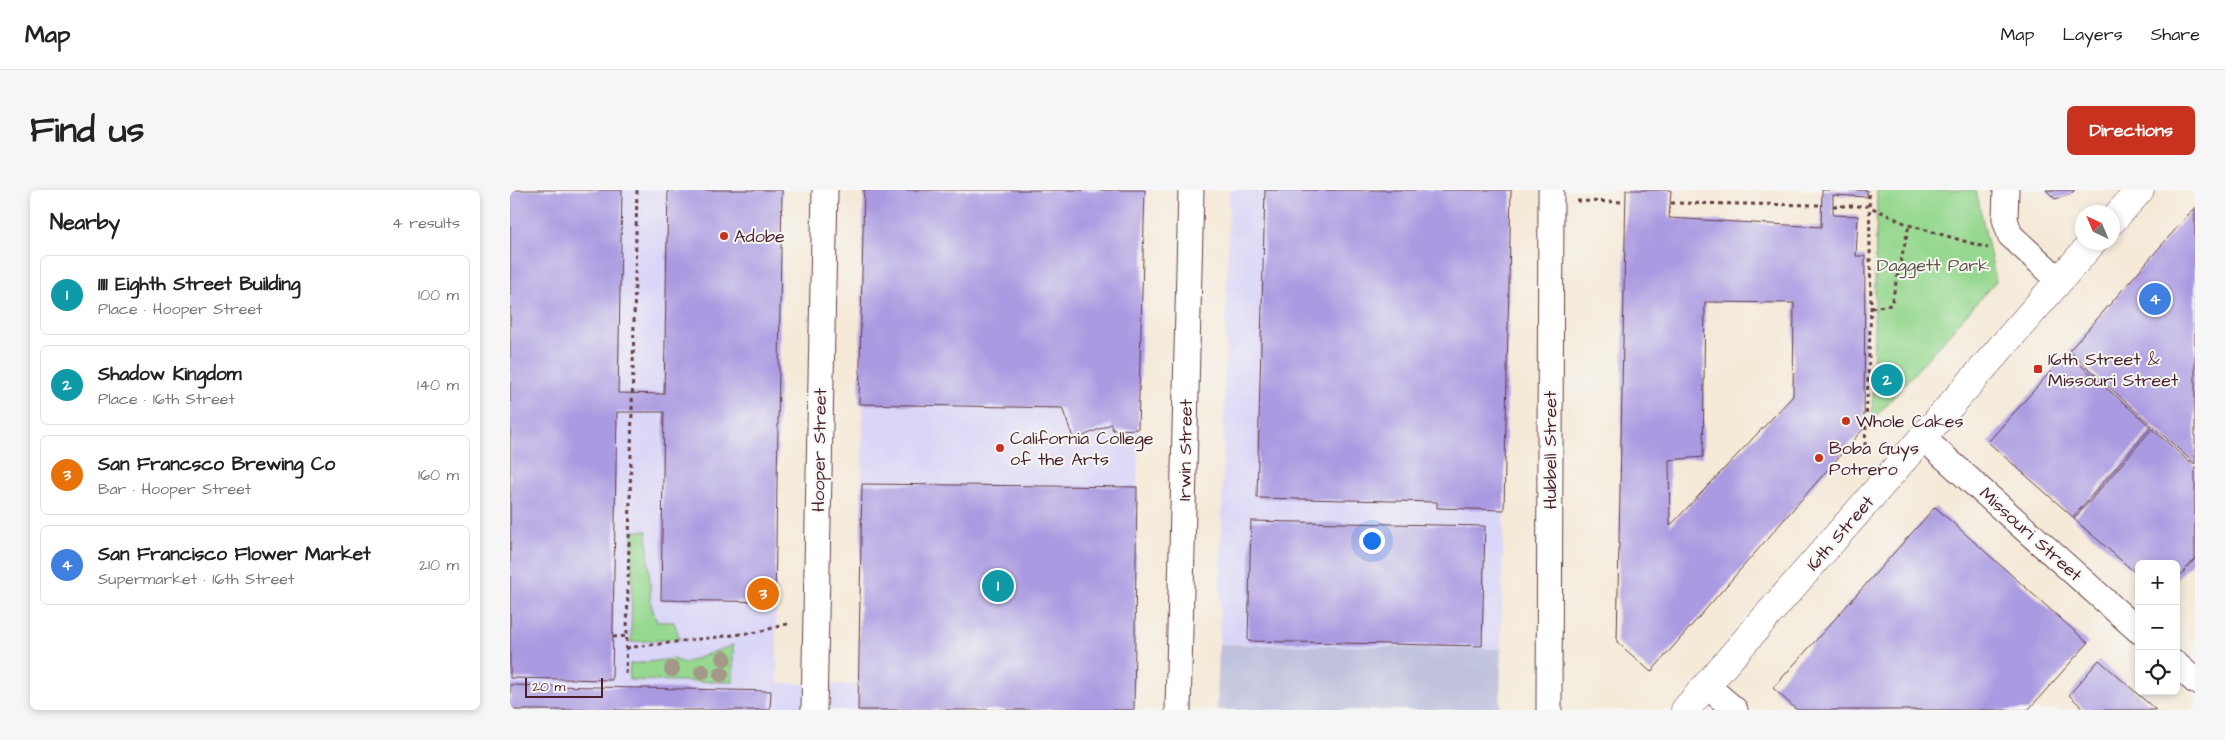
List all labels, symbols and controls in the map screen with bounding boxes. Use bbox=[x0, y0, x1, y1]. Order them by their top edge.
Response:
text: Map bbox=[25, 18, 70, 52]
text: Map bbox=[2000, 22, 2034, 47]
text: Layers bbox=[2062, 22, 2123, 47]
text: Share bbox=[2151, 22, 2200, 47]
text: Find us bbox=[30, 106, 144, 155]
button: Directions bbox=[2067, 106, 2195, 155]
north arrow bbox=[2075, 205, 2120, 250]
text: Nearby bbox=[50, 208, 120, 237]
text: 4 results bbox=[392, 212, 460, 234]
place label: Adobe bbox=[734, 224, 785, 249]
marker: Adobe bbox=[718, 230, 730, 242]
park label: Daggett Park bbox=[1877, 253, 1989, 279]
text: 1111 Eighth Street Building bbox=[98, 271, 301, 298]
pin: 4 bbox=[2139, 280, 2171, 318]
text: 1 bbox=[66, 284, 68, 306]
text: 100 m bbox=[418, 284, 459, 306]
text: Place · Hooper Street bbox=[98, 298, 263, 320]
place label: 16th Street & Missouri Street bbox=[2048, 347, 2179, 393]
text: Shadow Kingdom bbox=[98, 361, 242, 388]
pin: 2 bbox=[1871, 361, 1903, 399]
marker: 16th Street & Missouri Street bbox=[2032, 363, 2044, 375]
text: 2 bbox=[62, 374, 72, 396]
text: 140 m bbox=[417, 374, 459, 396]
street label: Hooper Street bbox=[806, 387, 833, 512]
text: Place · 16th Street bbox=[98, 388, 235, 410]
street label: Hubbell Street bbox=[1538, 390, 1563, 509]
street label: Irwin Street bbox=[1172, 398, 1199, 501]
place label: Whole Cakes bbox=[1856, 409, 1963, 434]
marker: Whole Cakes bbox=[1840, 415, 1852, 427]
place label: California College of the Arts bbox=[1010, 426, 1154, 472]
place label: Boba Guys Potrero bbox=[1829, 436, 1919, 482]
marker: California College of the Arts bbox=[994, 442, 1006, 454]
text: San Francsco Brewing Co bbox=[98, 451, 335, 478]
marker: Boba Guys Potrero bbox=[1813, 452, 1825, 464]
text: 3 bbox=[63, 464, 71, 486]
text: 160 m bbox=[418, 464, 459, 486]
text: Bar · Hooper Street bbox=[98, 478, 251, 500]
street label: Missouri Street bbox=[1974, 481, 2088, 588]
street label: 16th Street bbox=[1801, 490, 1881, 576]
your location bbox=[1359, 528, 1385, 554]
text: San Francisco Flower Market bbox=[98, 541, 371, 568]
text: 4 bbox=[62, 554, 72, 576]
text: 210 m bbox=[419, 554, 459, 576]
map controls bbox=[2135, 560, 2180, 695]
button: + bbox=[2135, 560, 2180, 605]
pin: 1 bbox=[982, 567, 1014, 605]
text: Supermarket · 16th Street bbox=[98, 568, 294, 590]
pin: 3 bbox=[747, 575, 779, 613]
button: − bbox=[2135, 605, 2180, 650]
button: locate bbox=[2135, 650, 2180, 695]
scale bar bbox=[525, 675, 602, 698]
text: 20 m bbox=[532, 677, 565, 697]

